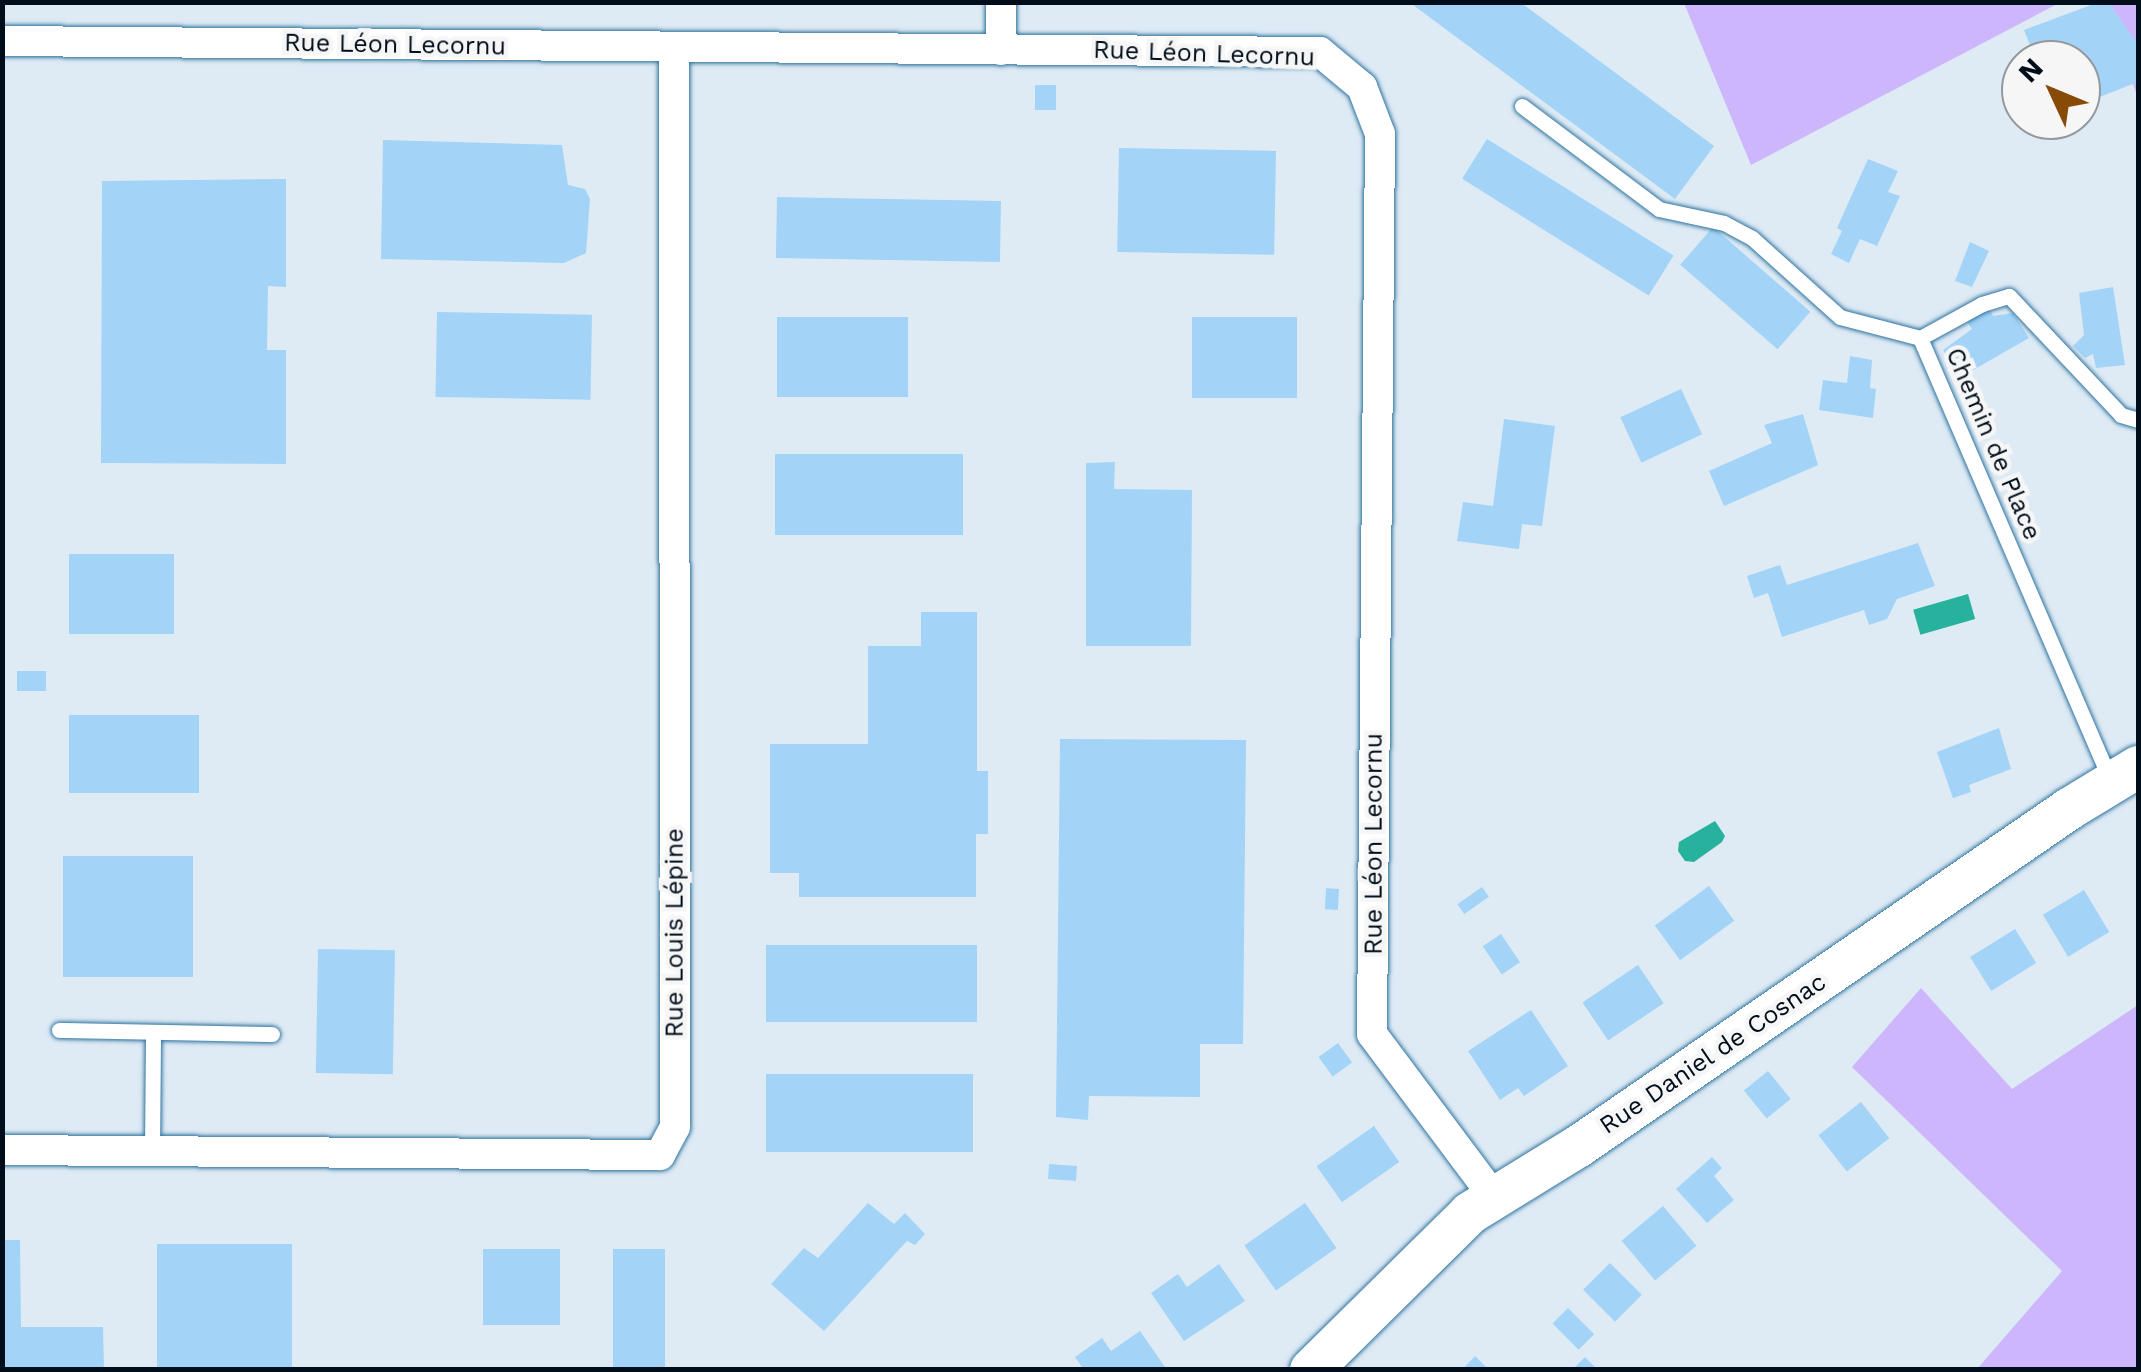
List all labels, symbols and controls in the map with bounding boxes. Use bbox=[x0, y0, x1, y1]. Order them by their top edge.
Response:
street label: Rue Léon Lecornu bbox=[284, 28, 506, 62]
street label: Rue Léon Lecornu bbox=[1093, 35, 1315, 73]
north arrow bbox=[2001, 40, 2101, 140]
text: N bbox=[2011, 51, 2050, 89]
street label: Chemin de Place bbox=[1939, 343, 2047, 545]
street label: Rue Léon Lecornu bbox=[1359, 733, 1389, 955]
street label: Rue Louis Lépine bbox=[660, 828, 690, 1038]
street label: Rue Daniel de Cosnac bbox=[1594, 967, 1832, 1141]

